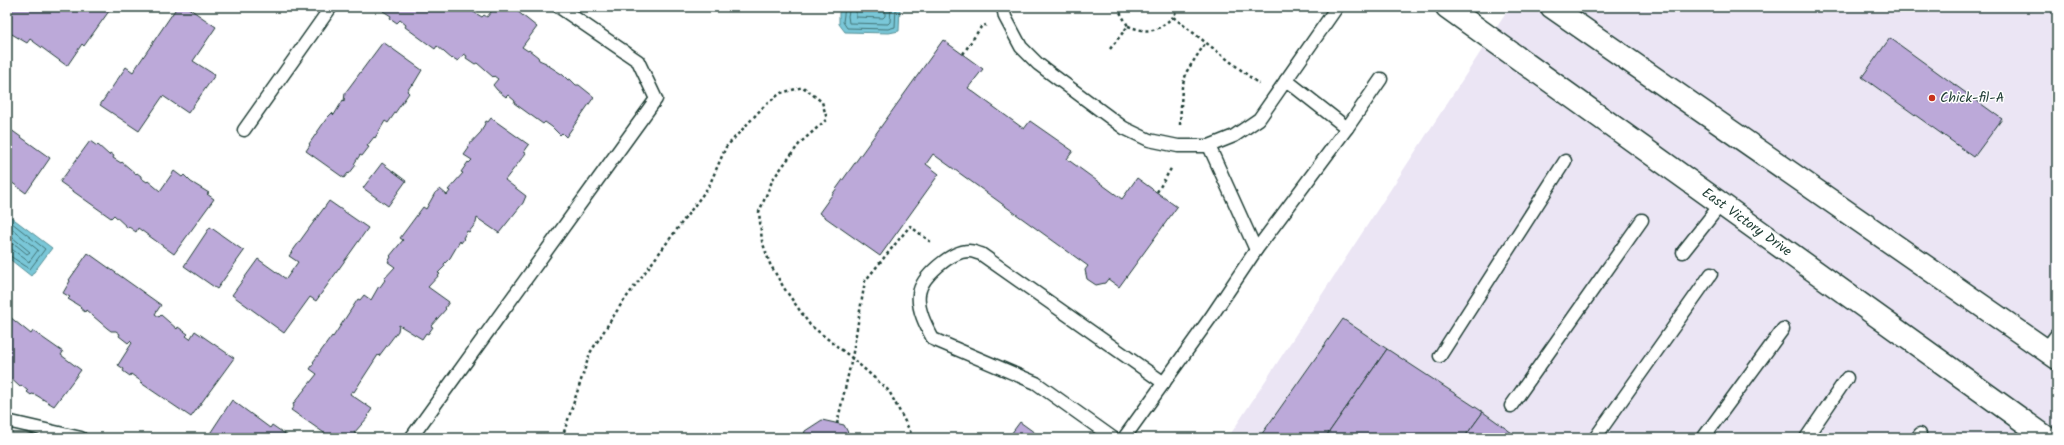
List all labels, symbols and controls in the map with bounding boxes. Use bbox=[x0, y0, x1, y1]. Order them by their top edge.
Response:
place label: Chick-fil-A bbox=[1940, 87, 2004, 109]
marker: Chick-fil-A bbox=[1927, 93, 1937, 103]
street label: East Victory Drive bbox=[1697, 182, 1797, 263]

